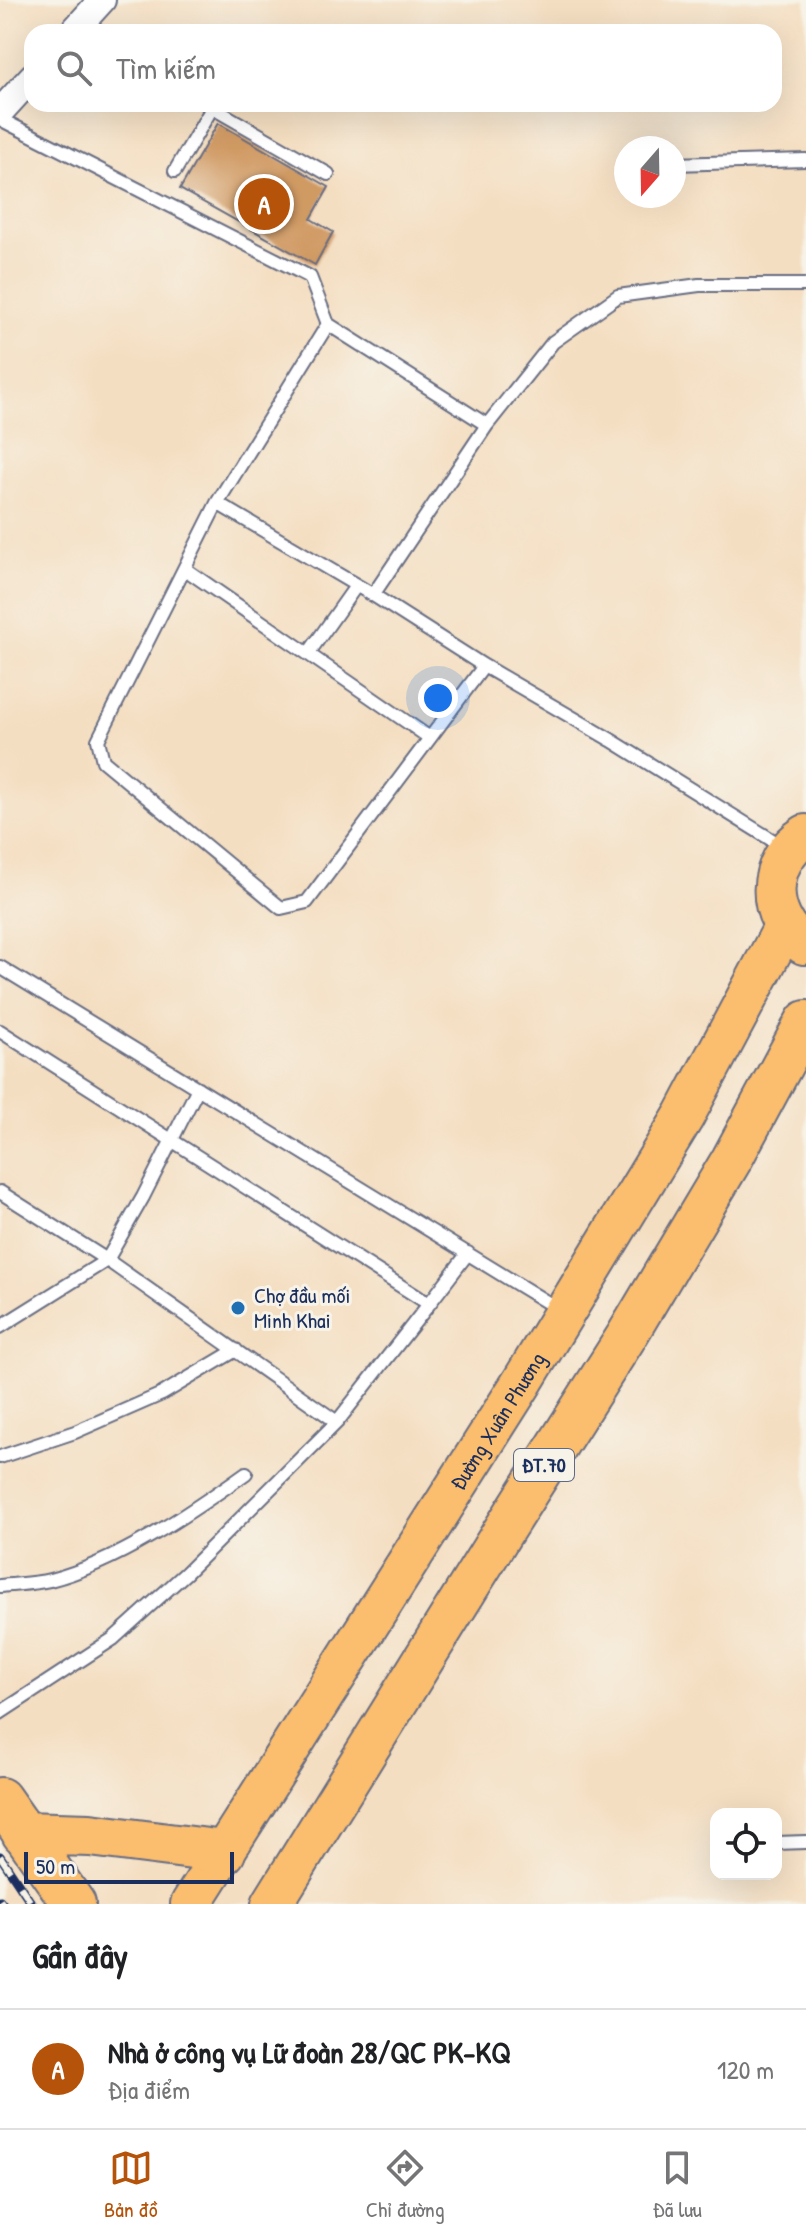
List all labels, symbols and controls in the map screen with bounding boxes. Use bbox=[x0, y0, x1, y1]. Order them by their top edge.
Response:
search box bbox=[24, 24, 782, 112]
icon: search bbox=[52, 46, 96, 90]
text: Tìm kiếm bbox=[116, 48, 216, 88]
north arrow bbox=[614, 136, 686, 208]
pin: A bbox=[238, 174, 290, 234]
your location bbox=[418, 678, 458, 718]
place label: Chợ đầu mối Minh Khai bbox=[254, 1280, 350, 1335]
marker: Chợ đầu mối Minh Khai bbox=[229, 1299, 247, 1317]
street label: Đường Xuân Phương bbox=[443, 1346, 552, 1496]
road number: ĐT.70 bbox=[514, 1449, 574, 1481]
map controls bbox=[710, 1808, 782, 1880]
button: locate bbox=[710, 1808, 782, 1880]
scale bar bbox=[24, 1848, 234, 1884]
text: 50 m bbox=[36, 1851, 75, 1881]
text: Gần đây bbox=[32, 1933, 128, 1979]
text: Nhà ở công vụ Lữ đoàn 28/QC PK-KQ bbox=[108, 2032, 511, 2072]
text: A bbox=[52, 2052, 64, 2087]
text: 120 m bbox=[717, 2052, 774, 2087]
text: Địa điểm bbox=[108, 2072, 190, 2107]
tab: Bản đồ bbox=[104, 2146, 158, 2224]
tab: Chỉ đường bbox=[366, 2146, 444, 2224]
tab: Đã lưu bbox=[653, 2146, 702, 2224]

